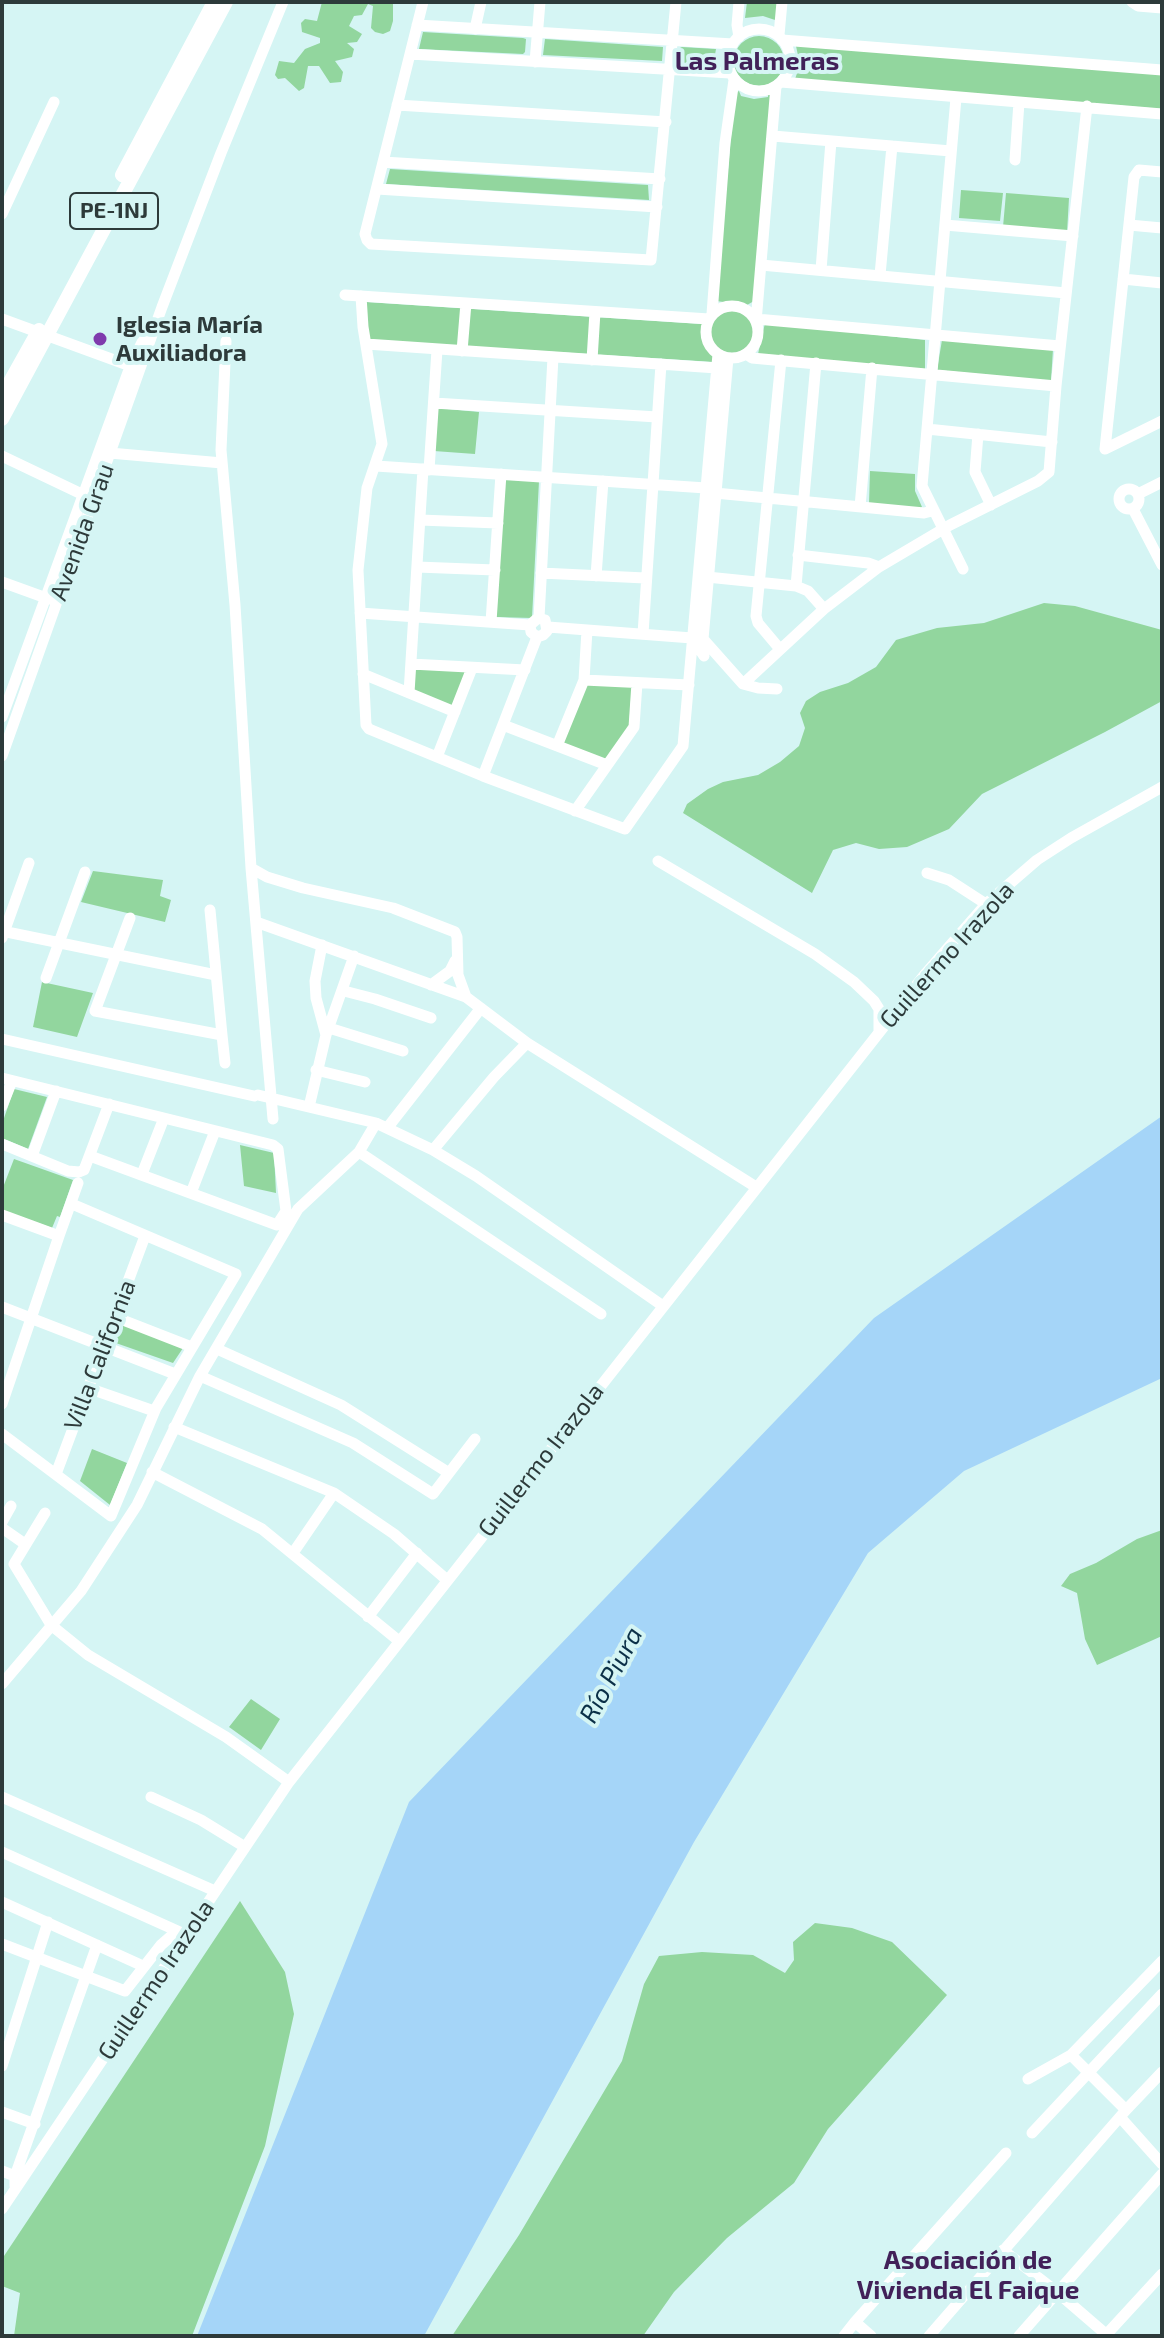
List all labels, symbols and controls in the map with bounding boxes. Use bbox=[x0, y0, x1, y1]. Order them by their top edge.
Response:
district label: Las Palmeras bbox=[675, 45, 839, 77]
road number: PE-1NJ bbox=[70, 193, 158, 229]
place label: Iglesia María Auxiliadora bbox=[116, 311, 263, 367]
marker: Iglesia María Auxiliadora bbox=[91, 330, 109, 348]
street label: Avenida Grau bbox=[44, 460, 120, 604]
street label: Guillermo Irazola bbox=[874, 876, 1020, 1034]
street label: Villa California bbox=[58, 1276, 142, 1434]
street label: Guillermo Irazola bbox=[472, 1378, 610, 1542]
water label: Río Piura bbox=[573, 1622, 649, 1728]
street label: Guillermo Irazola bbox=[92, 1895, 220, 2065]
district label: Asociación de Vivienda El Faique bbox=[857, 2244, 1079, 2306]

